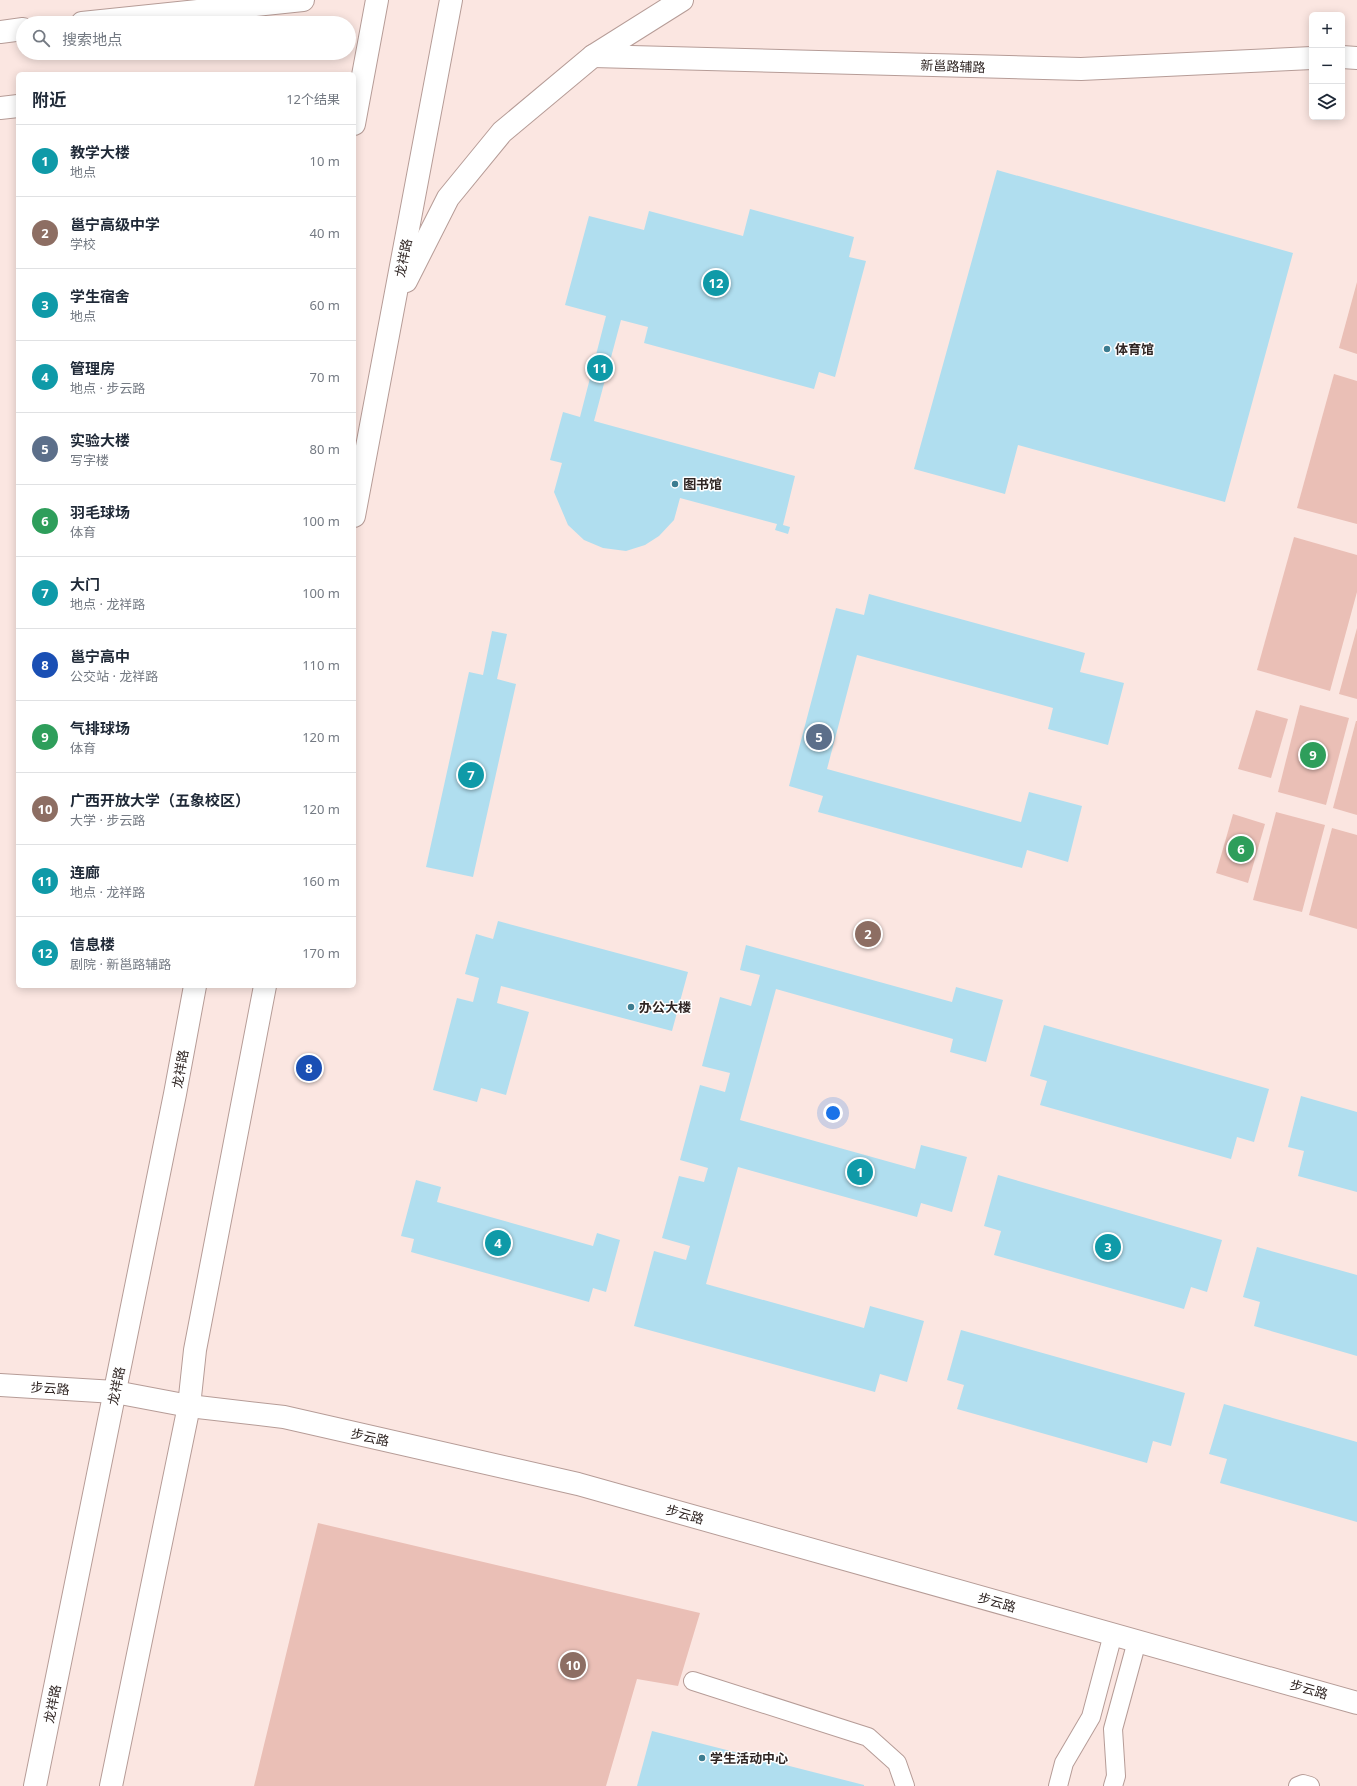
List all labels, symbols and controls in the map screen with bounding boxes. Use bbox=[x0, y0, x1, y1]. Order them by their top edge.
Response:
map controls bbox=[1309, 12, 1345, 120]
button: + bbox=[1309, 12, 1345, 48]
search box bbox=[16, 16, 356, 60]
icon: search bbox=[30, 27, 52, 49]
text: 搜索地点 bbox=[62, 29, 122, 49]
button: − bbox=[1309, 48, 1345, 84]
street label: 新邕路辅路 bbox=[920, 56, 986, 76]
button: layers bbox=[1309, 84, 1345, 120]
text: 附近 bbox=[32, 88, 66, 111]
text: 12个结果 bbox=[286, 90, 340, 108]
text: 教学大楼 bbox=[70, 142, 130, 162]
text: 1 bbox=[41, 152, 49, 170]
text: 10 m bbox=[310, 152, 340, 170]
text: 地点 bbox=[70, 163, 96, 181]
text: 邕宁高级中学 bbox=[70, 214, 160, 234]
text: 2 bbox=[41, 224, 49, 242]
text: 40 m bbox=[310, 224, 340, 242]
text: 学校 bbox=[70, 235, 96, 253]
street label: 龙祥路 bbox=[390, 237, 416, 279]
pin: 12 bbox=[703, 268, 729, 298]
text: 学生宿舍 bbox=[70, 286, 130, 306]
text: 3 bbox=[41, 296, 49, 314]
text: 60 m bbox=[310, 296, 340, 314]
text: 地点 bbox=[70, 307, 96, 325]
place label: 体育馆 bbox=[1115, 340, 1154, 358]
marker: 体育馆 bbox=[1102, 344, 1112, 354]
pin: 11 bbox=[587, 353, 613, 383]
text: 管理房 bbox=[70, 358, 115, 378]
text: 4 bbox=[41, 368, 49, 386]
text: 70 m bbox=[310, 368, 340, 386]
text: 地点 · 步云路 bbox=[70, 379, 145, 397]
text: 实验大楼 bbox=[70, 430, 130, 450]
text: 5 bbox=[41, 440, 49, 458]
text: 80 m bbox=[310, 440, 340, 458]
text: 写字楼 bbox=[70, 451, 109, 469]
place label: 图书馆 bbox=[683, 475, 722, 493]
marker: 图书馆 bbox=[670, 479, 680, 489]
text: 羽毛球场 bbox=[70, 502, 130, 522]
text: 6 bbox=[41, 512, 49, 530]
text: 100 m bbox=[302, 512, 340, 530]
text: 体育 bbox=[70, 523, 96, 541]
text: 大门 bbox=[70, 574, 100, 594]
text: 7 bbox=[41, 584, 49, 602]
text: 100 m bbox=[302, 584, 340, 602]
text: 地点 · 龙祥路 bbox=[70, 595, 145, 613]
text: 邕宁高中 bbox=[70, 646, 130, 666]
text: 8 bbox=[41, 656, 49, 674]
text: 110 m bbox=[302, 656, 340, 674]
text: 公交站 · 龙祥路 bbox=[70, 667, 158, 685]
text: 气排球场 bbox=[70, 718, 130, 738]
pin: 5 bbox=[806, 722, 832, 752]
text: 9 bbox=[41, 728, 49, 746]
text: 120 m bbox=[302, 728, 340, 746]
text: 体育 bbox=[70, 739, 96, 757]
pin: 9 bbox=[1300, 740, 1326, 770]
pin: 7 bbox=[458, 760, 484, 790]
text: 广西开放大学（五象校区） bbox=[70, 790, 250, 810]
text: 10 bbox=[38, 800, 52, 818]
text: 120 m bbox=[302, 800, 340, 818]
text: 大学 · 步云路 bbox=[70, 811, 145, 829]
pin: 6 bbox=[1228, 834, 1254, 864]
text: 连廊 bbox=[70, 862, 100, 882]
text: 11 bbox=[38, 872, 52, 890]
text: 160 m bbox=[302, 872, 340, 890]
text: 地点 · 龙祥路 bbox=[70, 883, 145, 901]
pin: 2 bbox=[855, 919, 881, 949]
text: 信息楼 bbox=[70, 934, 115, 954]
text: 12 bbox=[38, 944, 52, 962]
text: 170 m bbox=[302, 944, 340, 962]
text: 剧院 · 新邕路辅路 bbox=[70, 955, 171, 973]
place label: 办公大楼 bbox=[639, 998, 691, 1016]
marker: 办公大楼 bbox=[626, 1002, 636, 1012]
street label: 龙祥路 bbox=[168, 1048, 192, 1090]
pin: 8 bbox=[296, 1053, 322, 1083]
your location bbox=[823, 1103, 843, 1123]
pin: 1 bbox=[847, 1157, 873, 1187]
pin: 4 bbox=[485, 1228, 511, 1258]
pin: 3 bbox=[1095, 1232, 1121, 1262]
street label: 龙祥路 bbox=[103, 1365, 129, 1407]
street label: 步云路 bbox=[30, 1378, 70, 1398]
street label: 步云路 bbox=[349, 1424, 391, 1450]
street label: 步云路 bbox=[664, 1500, 706, 1528]
street label: 步云路 bbox=[976, 1588, 1018, 1616]
pin: 10 bbox=[560, 1650, 586, 1680]
street label: 步云路 bbox=[1288, 1675, 1330, 1703]
street label: 龙祥路 bbox=[39, 1683, 65, 1725]
place label: 学生活动中心 bbox=[710, 1749, 788, 1767]
marker: 学生活动中心 bbox=[697, 1753, 707, 1763]

